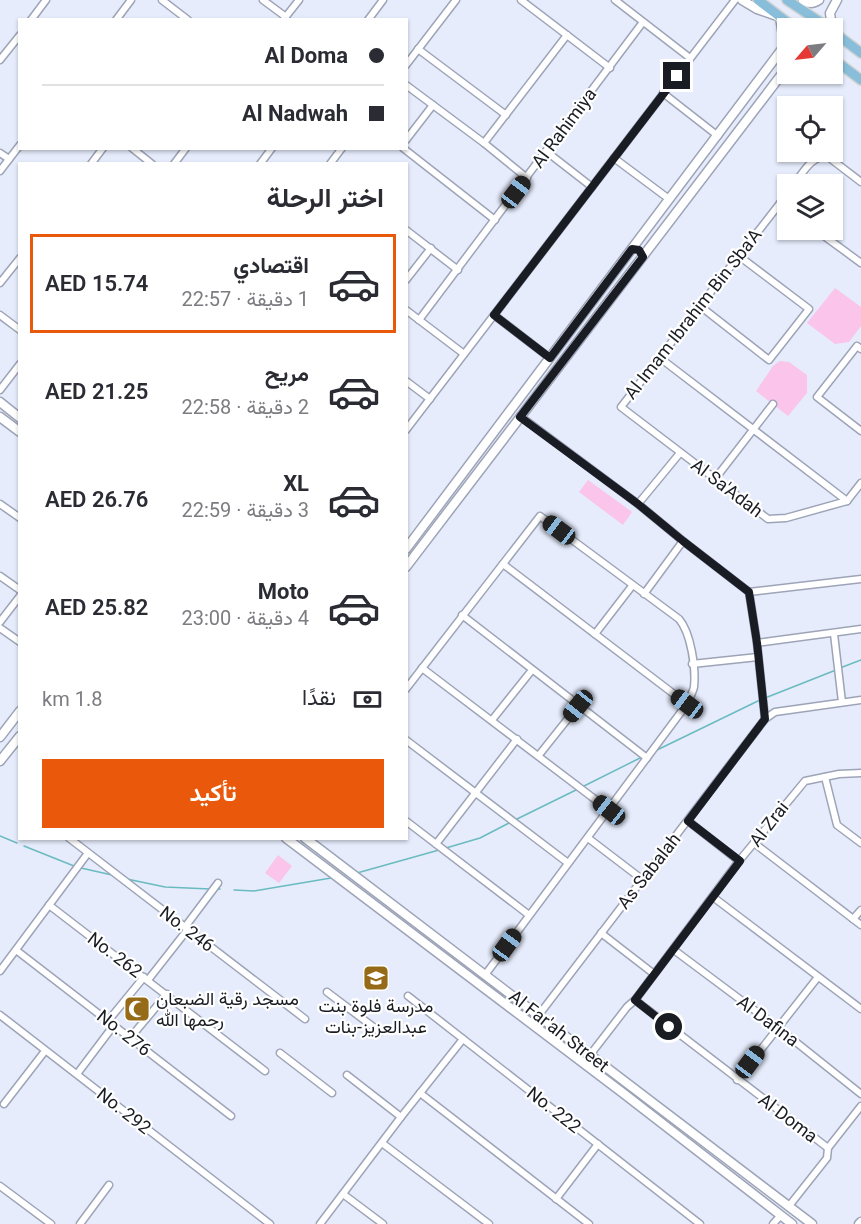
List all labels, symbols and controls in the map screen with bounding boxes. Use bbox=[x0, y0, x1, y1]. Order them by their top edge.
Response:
north arrow bbox=[777, 18, 843, 84]
map controls bbox=[777, 18, 843, 240]
text: Al Doma bbox=[264, 43, 348, 68]
route end bbox=[663, 62, 690, 89]
street label: Al Rahimiya bbox=[527, 84, 600, 172]
button: locate bbox=[777, 96, 843, 162]
text: Al Nadwah bbox=[242, 101, 348, 126]
car bbox=[498, 172, 534, 212]
button: layers bbox=[777, 174, 843, 240]
text: اختر الرحلة bbox=[267, 182, 384, 214]
street label: Al Imam Ibrahim Bin Sba'A bbox=[620, 224, 766, 403]
text: اقتصادي bbox=[233, 253, 309, 278]
icon: car bbox=[327, 257, 381, 311]
text: AED 15.74 bbox=[45, 271, 148, 296]
text: 1 دقيقة · 22:57 bbox=[182, 287, 309, 311]
text: مريح bbox=[265, 361, 309, 386]
icon: car bbox=[327, 365, 381, 419]
text: AED 21.25 bbox=[45, 379, 148, 404]
text: 2 دقيقة · 22:58 bbox=[182, 395, 309, 419]
street label: Al Sa'Adah bbox=[687, 454, 767, 521]
text: XL bbox=[283, 471, 309, 496]
icon: car bbox=[327, 473, 381, 527]
text: AED 26.76 bbox=[45, 487, 148, 512]
text: 3 دقيقة · 22:59 bbox=[182, 498, 309, 522]
car bbox=[539, 512, 579, 548]
text: Moto bbox=[258, 579, 309, 604]
icon: car bbox=[327, 581, 381, 635]
text: AED 25.82 bbox=[45, 595, 148, 620]
text: 4 دقيقة · 23:00 bbox=[182, 606, 309, 630]
icon: cash bbox=[351, 683, 384, 716]
text: نقدًا bbox=[302, 685, 336, 710]
car bbox=[560, 686, 596, 726]
car bbox=[667, 686, 707, 722]
text: 1.8 km bbox=[42, 687, 102, 711]
button: تأكيد bbox=[42, 759, 384, 828]
car bbox=[589, 792, 629, 828]
street label: Al Zrai bbox=[745, 797, 793, 850]
street label: As Sabalah bbox=[613, 829, 685, 913]
street label: No. 246 bbox=[156, 901, 219, 956]
car bbox=[489, 925, 525, 965]
street label: No. 262 bbox=[84, 927, 147, 982]
school or university icon: مدرسة فلوة بنت عبدالعزيز-بنات bbox=[361, 963, 391, 993]
street label: Al Far'ah Street bbox=[505, 985, 613, 1076]
place label: مسجد رقية الضبعان رحمها الله bbox=[156, 988, 299, 1031]
street label: Al Dafina bbox=[733, 991, 803, 1051]
mosque icon: مسجد رقية الضبعان رحمها الله bbox=[122, 994, 152, 1024]
place label: مدرسة فلوة بنت عبدالعزيز-بنات bbox=[319, 995, 433, 1038]
street label: No. 276 bbox=[93, 1005, 155, 1060]
route start bbox=[655, 1013, 682, 1040]
car bbox=[732, 1042, 768, 1082]
street label: No. 222 bbox=[523, 1082, 585, 1137]
street label: No. 292 bbox=[93, 1083, 155, 1138]
street label: Al Doma bbox=[755, 1089, 822, 1147]

